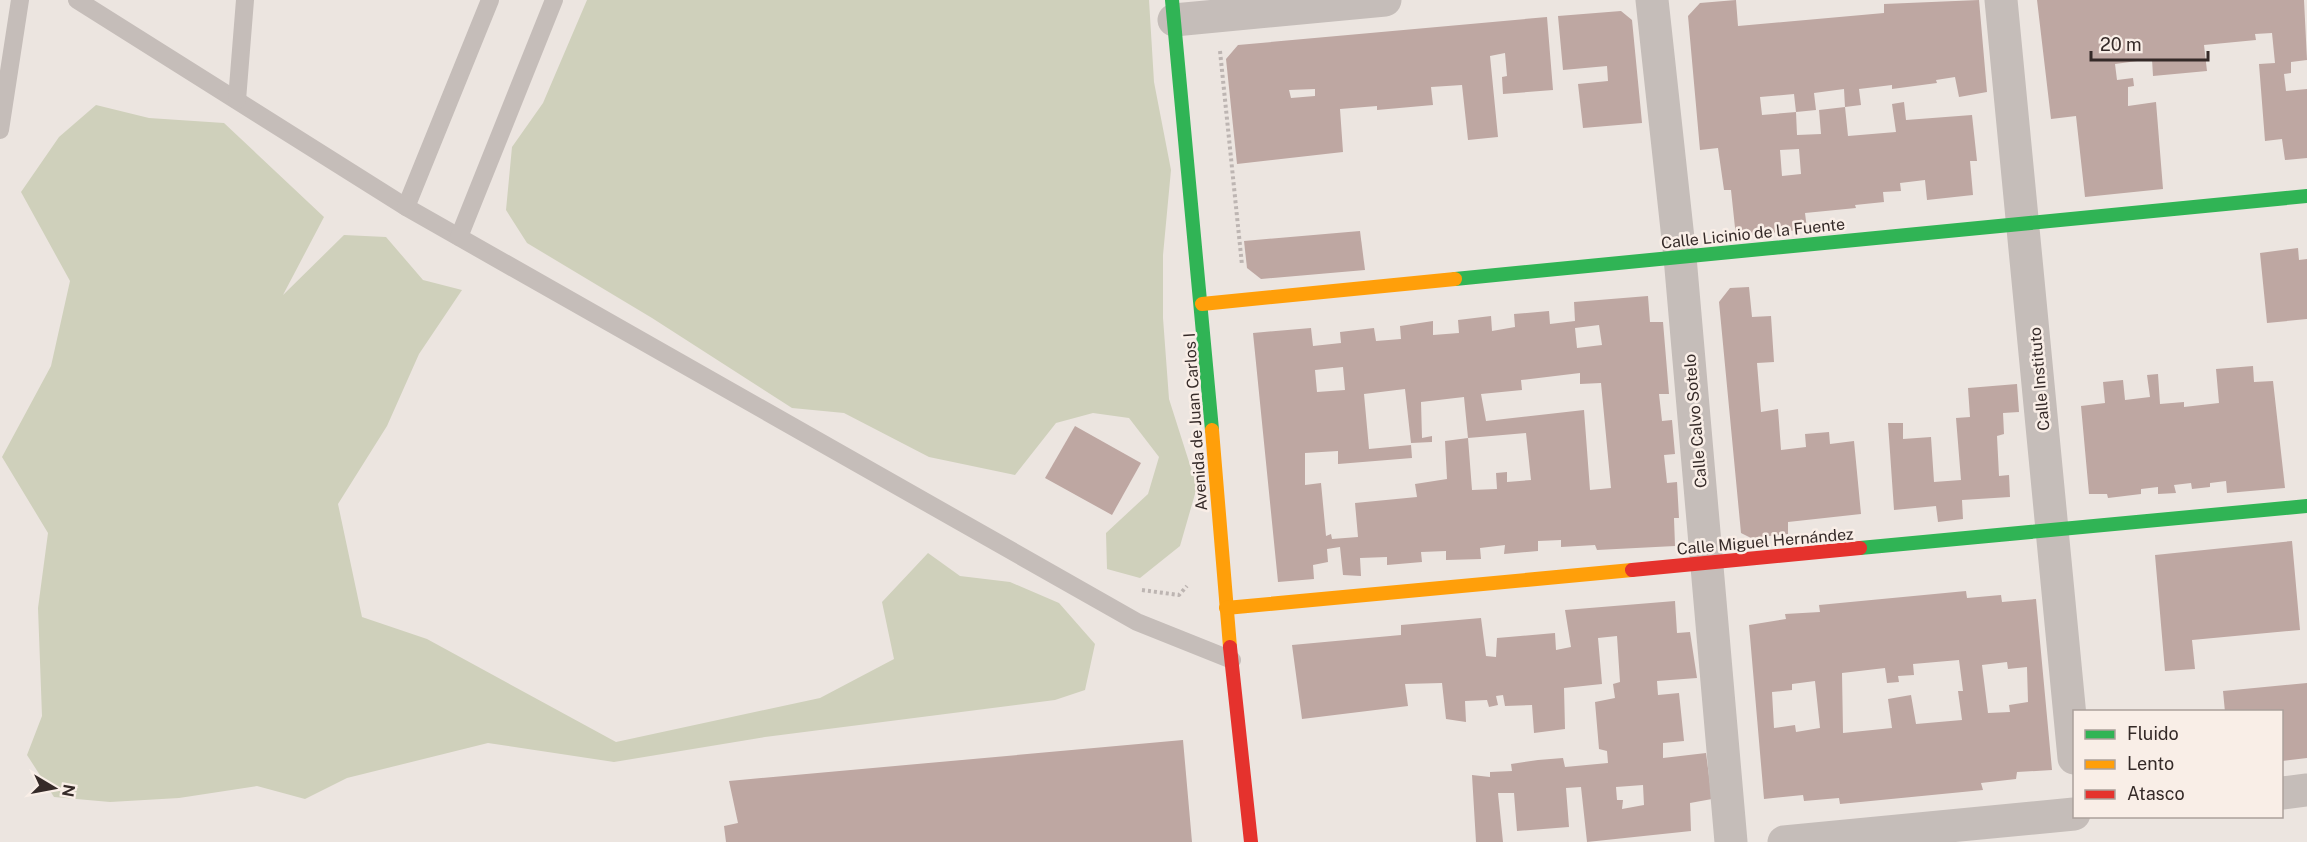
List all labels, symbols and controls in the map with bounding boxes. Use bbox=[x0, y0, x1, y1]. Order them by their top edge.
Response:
scale bar bbox=[2091, 24, 2208, 62]
text: 20 m bbox=[2100, 34, 2142, 55]
street label: Calle Licinio de la Fuente bbox=[1660, 214, 1846, 253]
street label: Calle Instituto bbox=[2026, 326, 2053, 432]
street label: Avenida de Juan Carlos I bbox=[1180, 332, 1211, 512]
street label: Calle Calvo Sotelo bbox=[1680, 353, 1711, 489]
street label: Calle Miguel Hernández bbox=[1676, 524, 1855, 559]
legend bbox=[2073, 710, 2283, 818]
text: Fluido bbox=[2127, 723, 2179, 744]
text: Lento bbox=[2127, 753, 2174, 774]
north arrow bbox=[24, 758, 84, 818]
text: N bbox=[58, 783, 79, 798]
text: Atasco bbox=[2127, 783, 2185, 804]

